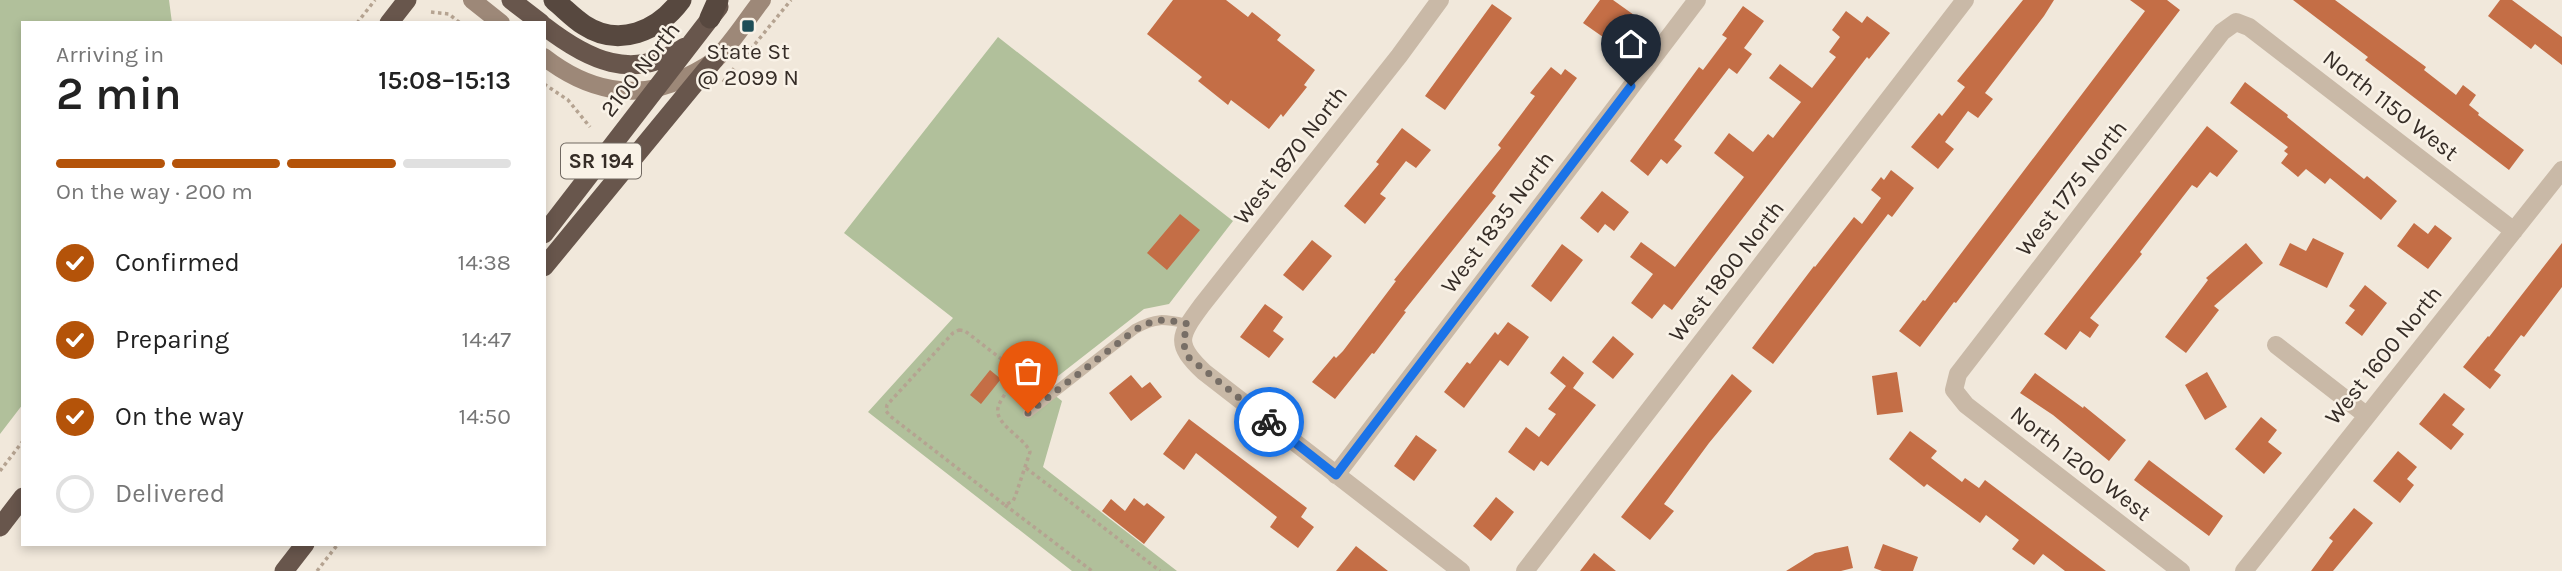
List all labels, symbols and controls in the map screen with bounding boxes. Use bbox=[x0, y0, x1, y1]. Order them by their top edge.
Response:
pin bbox=[1601, 14, 1661, 86]
street label: 2100 North bbox=[595, 17, 686, 122]
marker: State St @ 2099 N bbox=[740, 18, 756, 34]
icon: home bbox=[1612, 25, 1650, 63]
place label: State St @ 2099 N bbox=[697, 38, 799, 91]
text: Arriving in bbox=[56, 41, 164, 68]
street label: North 1150 West bbox=[2318, 44, 2464, 167]
text: 15:08–15:13 bbox=[378, 65, 511, 96]
text: 2 min bbox=[56, 67, 182, 121]
street label: West 1870 North bbox=[1228, 81, 1353, 230]
street label: West 1775 North bbox=[2010, 115, 2133, 261]
road number: SR 194 bbox=[561, 144, 641, 178]
street label: West 1835 North bbox=[1435, 146, 1560, 299]
text: On the way · 200 m bbox=[56, 178, 253, 205]
street label: West 1800 North bbox=[1663, 195, 1790, 347]
icon: check bbox=[56, 244, 94, 282]
text: Confirmed bbox=[115, 247, 240, 278]
text: 14:38 bbox=[458, 249, 511, 276]
street label: West 1600 North bbox=[2319, 281, 2448, 430]
icon: check bbox=[56, 321, 94, 359]
text: Preparing bbox=[115, 324, 229, 355]
text: 14:47 bbox=[462, 326, 511, 353]
pin bbox=[998, 341, 1058, 413]
icon: bag bbox=[1009, 352, 1047, 390]
courier bbox=[1234, 387, 1304, 457]
icon: check bbox=[56, 398, 94, 436]
street label: North 1200 West bbox=[2005, 400, 2157, 527]
text: On the way bbox=[115, 401, 244, 432]
text: 14:50 bbox=[459, 403, 511, 430]
icon: bike bbox=[1250, 403, 1288, 441]
text: Delivered bbox=[115, 478, 225, 509]

